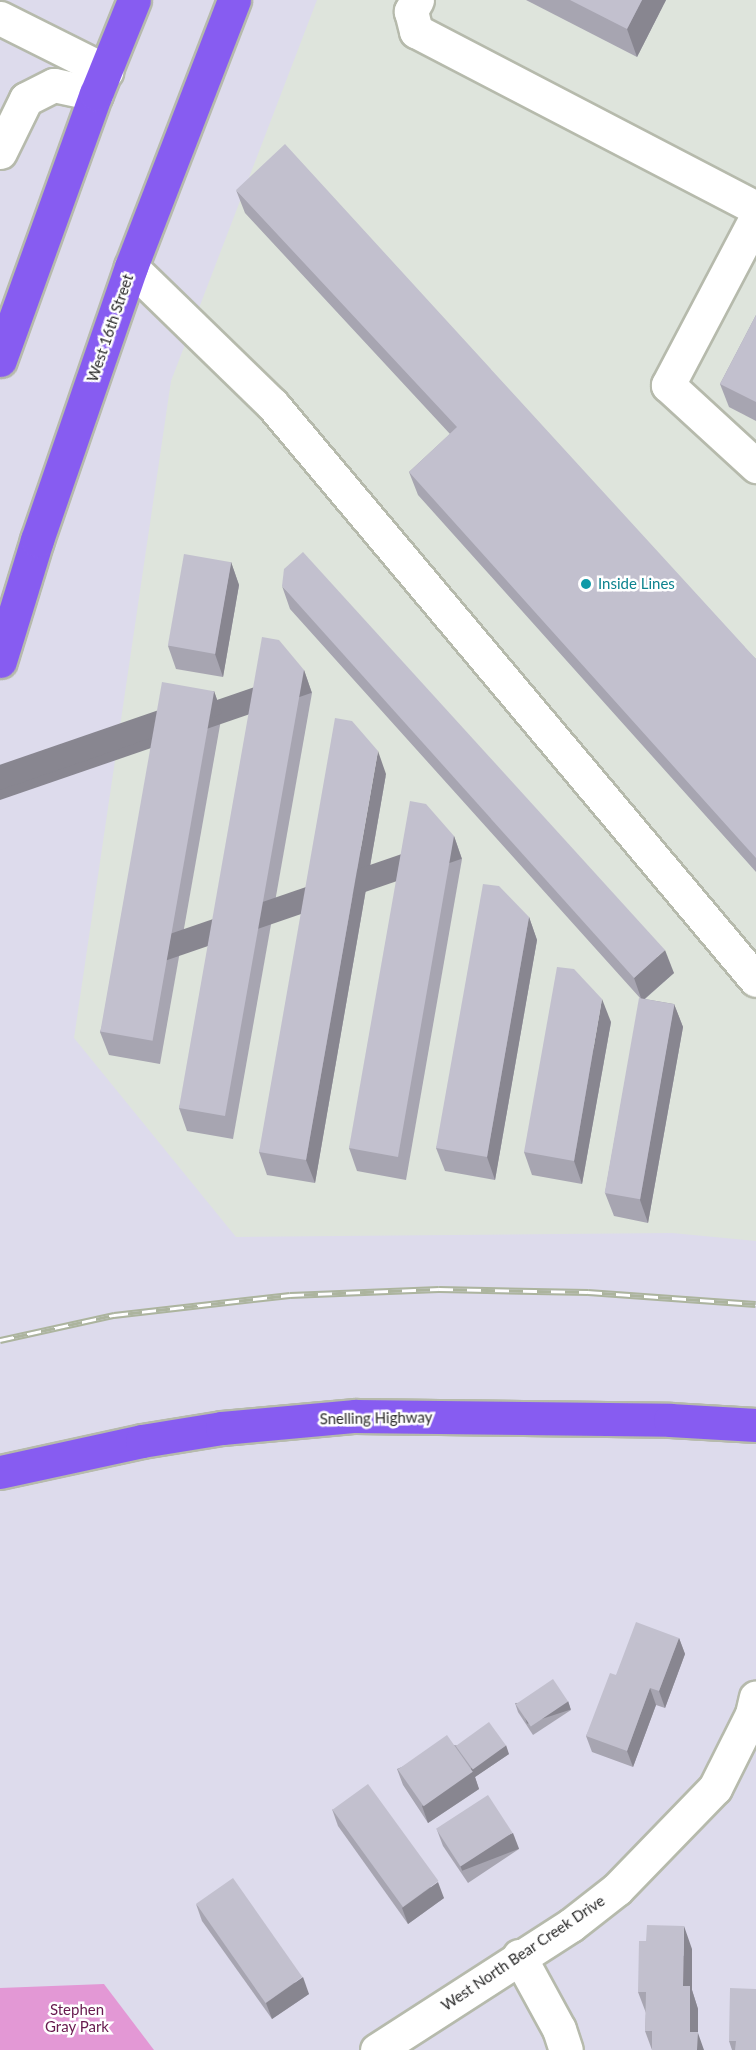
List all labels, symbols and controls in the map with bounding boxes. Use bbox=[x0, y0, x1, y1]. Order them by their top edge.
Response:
street label: West 16th Street bbox=[83, 272, 137, 384]
place label: Inside Lines bbox=[598, 575, 675, 593]
marker: Inside Lines bbox=[579, 577, 593, 591]
street label: Snelling Highway bbox=[319, 1408, 433, 1428]
street label: West North Bear Creek Drive bbox=[438, 1891, 608, 2015]
park label: Stephen Gray Park bbox=[45, 2000, 109, 2035]

